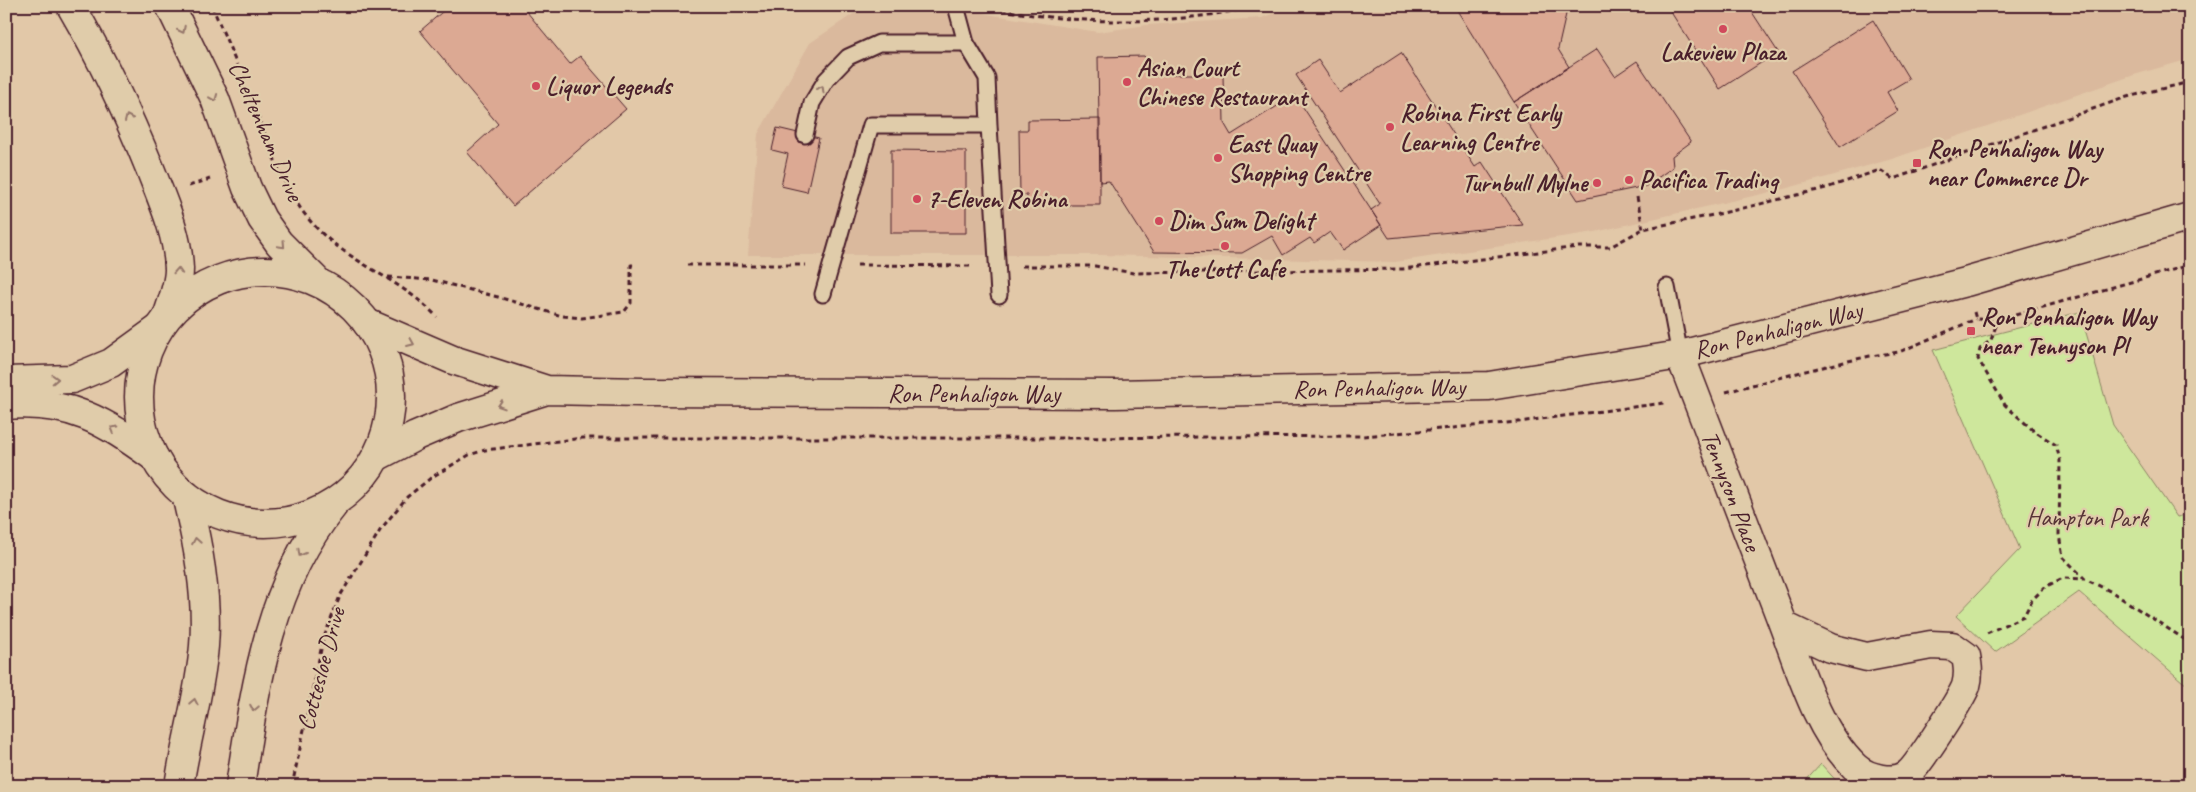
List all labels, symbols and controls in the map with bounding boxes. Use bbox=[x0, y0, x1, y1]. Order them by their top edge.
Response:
marker: Lakeview Plaza bbox=[1717, 23, 1729, 35]
one-way arrow bbox=[176, 25, 186, 34]
place label: Lakeview Plaza bbox=[1660, 36, 1788, 68]
place label: Asian Court Chinese Restaurant bbox=[1137, 52, 1309, 113]
street label: Cheltenham Drive bbox=[221, 56, 312, 208]
place label: Liquor Legends bbox=[546, 70, 674, 102]
marker: Asian Court Chinese Restaurant bbox=[1121, 76, 1133, 88]
marker: Liquor Legends bbox=[530, 80, 542, 92]
one-way arrow bbox=[814, 85, 824, 94]
one-way arrow bbox=[208, 93, 219, 102]
place label: Robina First Early Learning Centre bbox=[1400, 97, 1563, 158]
one-way arrow bbox=[123, 114, 134, 123]
marker: Robina First Early Learning Centre bbox=[1384, 121, 1396, 133]
place label: East Quay Shopping Centre bbox=[1228, 128, 1372, 189]
place label: Ron Penhaligon Way near Commerce Dr bbox=[1927, 133, 2105, 194]
marker: East Quay Shopping Centre bbox=[1212, 152, 1224, 164]
marker: Ron Penhaligon Way near Commerce Dr bbox=[1911, 157, 1923, 169]
place label: Pacifica Trading bbox=[1639, 164, 1780, 196]
place label: Turnbull Mylne bbox=[1462, 167, 1590, 199]
marker: Pacifica Trading bbox=[1623, 174, 1635, 186]
marker: Turnbull Mylne bbox=[1591, 177, 1603, 189]
place label: 7-Eleven Robina bbox=[927, 183, 1068, 215]
marker: 7-Eleven Robina bbox=[911, 193, 923, 205]
place label: Dim Sum Delight bbox=[1169, 205, 1317, 237]
marker: Dim Sum Delight bbox=[1153, 215, 1165, 227]
one-way arrow bbox=[276, 239, 285, 248]
marker: The Lott Cafe bbox=[1219, 240, 1231, 252]
place label: The Lott Cafe bbox=[1165, 253, 1287, 285]
one-way arrow bbox=[172, 267, 183, 275]
street label: Ron Penhaligon Way bbox=[1691, 293, 1868, 366]
place label: Ron Penhaligon Way near Tennyson Pl bbox=[1981, 301, 2159, 362]
marker: Ron Penhaligon Way near Tennyson Pl bbox=[1965, 325, 1977, 337]
one-way arrow bbox=[406, 337, 415, 348]
street label: Ron Penhaligon Way bbox=[1293, 370, 1468, 406]
one-way arrow bbox=[51, 374, 59, 385]
street label: Ron Penhaligon Way bbox=[888, 378, 1063, 410]
one-way arrow bbox=[497, 399, 505, 409]
one-way arrow bbox=[110, 426, 119, 436]
street label: Tennyson Place bbox=[1693, 426, 1769, 557]
park label: Hampton Park bbox=[2026, 502, 2150, 534]
one-way arrow bbox=[192, 537, 202, 546]
one-way arrow bbox=[297, 548, 307, 557]
street label: Cottesloe Drive bbox=[289, 602, 353, 734]
one-way arrow bbox=[188, 698, 199, 707]
one-way arrow bbox=[249, 703, 259, 712]

